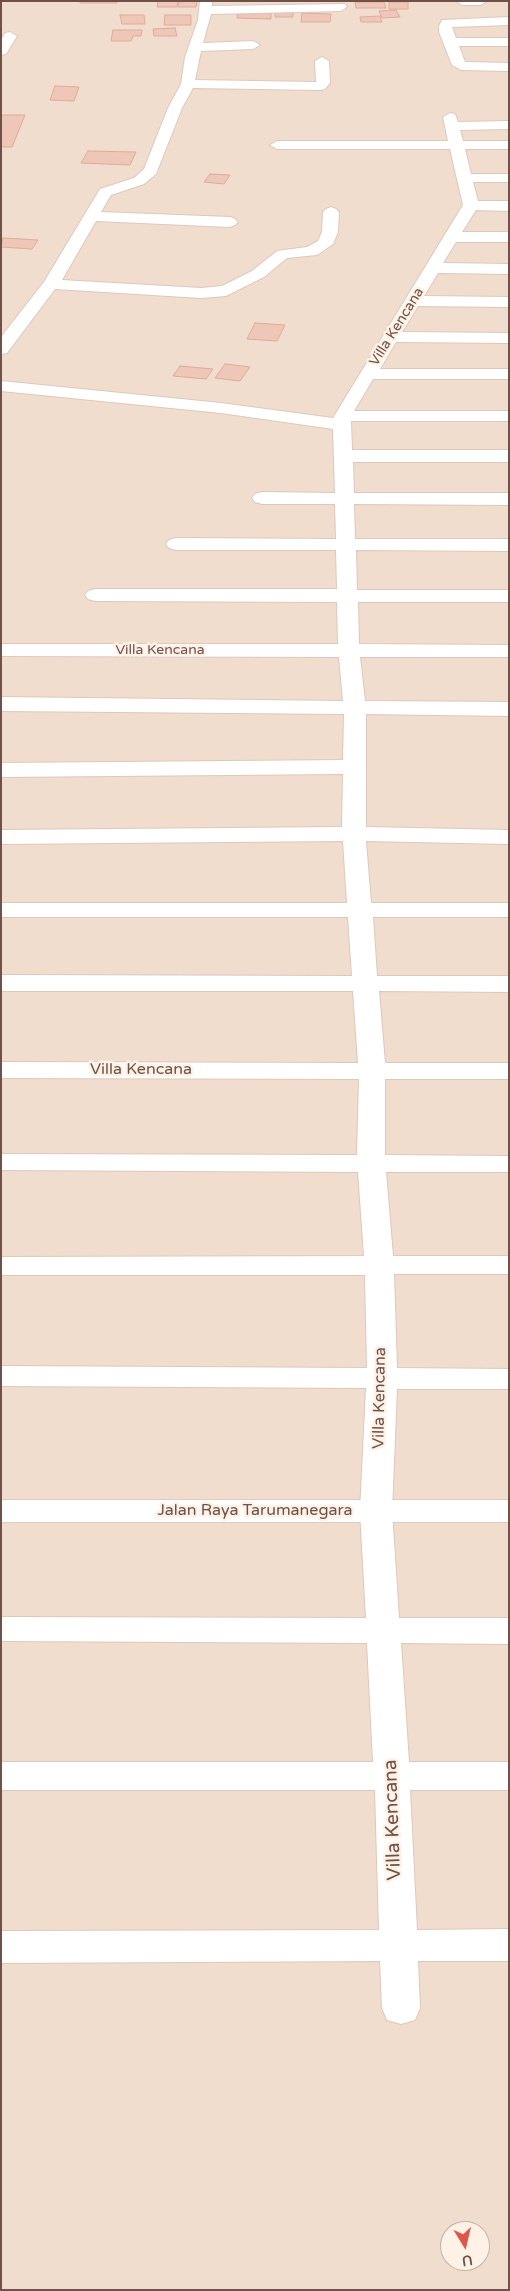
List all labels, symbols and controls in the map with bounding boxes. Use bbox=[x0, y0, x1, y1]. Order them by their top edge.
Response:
street label: Villa Kencana bbox=[366, 285, 428, 369]
street label: Villa Kencana bbox=[115, 642, 205, 658]
street label: Villa Kencana bbox=[90, 1060, 192, 1080]
street label: Villa Kencana bbox=[370, 1347, 390, 1449]
street label: Jalan Raya Tarumanegara bbox=[157, 1501, 353, 1521]
street label: Villa Kencana bbox=[379, 1759, 407, 1881]
north arrow bbox=[440, 2221, 490, 2271]
text: U bbox=[461, 2251, 474, 2270]

